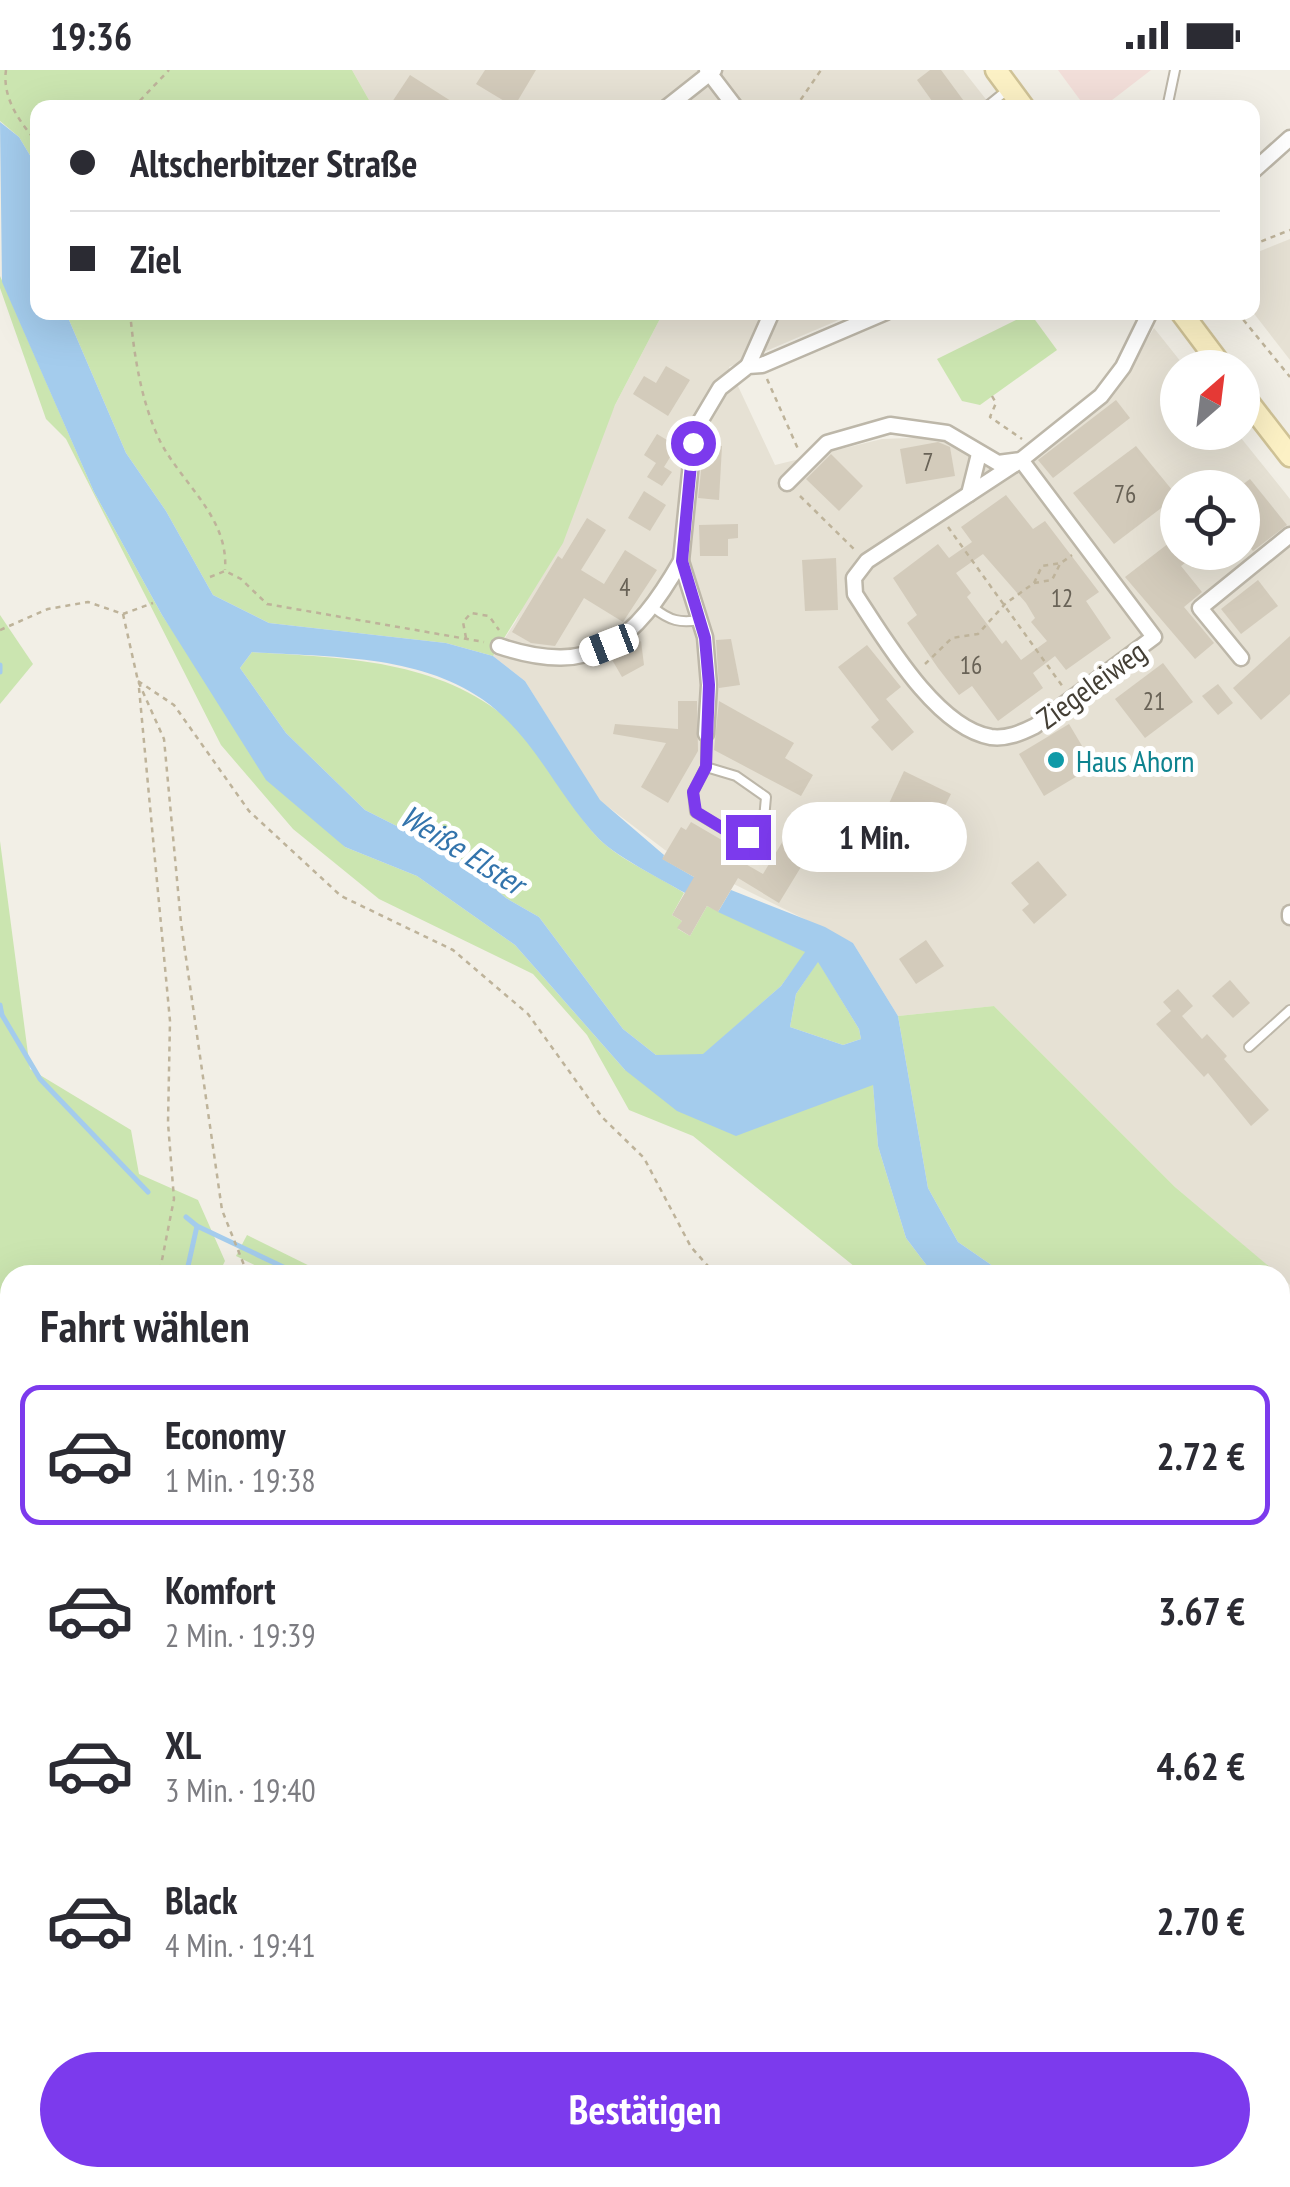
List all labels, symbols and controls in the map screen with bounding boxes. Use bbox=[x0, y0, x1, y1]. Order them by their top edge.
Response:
text: 19:36 bbox=[50, 11, 132, 60]
text: Altscherbitzer Straße bbox=[130, 138, 417, 187]
text: Ziel bbox=[130, 234, 181, 283]
north arrow bbox=[1160, 350, 1260, 450]
map controls bbox=[1160, 350, 1260, 570]
route start bbox=[671, 421, 716, 466]
house number: 7 bbox=[922, 446, 934, 478]
button: locate bbox=[1160, 470, 1260, 570]
house number: 76 bbox=[1114, 478, 1136, 510]
house number: 4 bbox=[619, 571, 631, 603]
house number: 12 bbox=[1051, 582, 1073, 614]
car bbox=[576, 620, 642, 670]
street label: Ziegeleiweg bbox=[1029, 631, 1153, 737]
house number: 16 bbox=[960, 649, 982, 681]
house number: 21 bbox=[1143, 685, 1165, 717]
place label: Haus Ahorn bbox=[1076, 741, 1195, 780]
marker: Haus Ahorn bbox=[1045, 749, 1067, 771]
water label: Weiße Elster bbox=[393, 794, 537, 906]
callout: 1 Min. bbox=[783, 802, 968, 872]
route end bbox=[726, 815, 771, 860]
text: 1 Min. bbox=[839, 816, 910, 858]
text: Fahrt wählen bbox=[40, 1296, 250, 1354]
icon: car bbox=[45, 1410, 135, 1500]
text: Economy bbox=[165, 1410, 285, 1459]
text: 2.72 € bbox=[1156, 1431, 1245, 1480]
text: 1 Min. · 19:38 bbox=[165, 1459, 316, 1501]
icon: car bbox=[45, 1565, 135, 1655]
text: Komfort bbox=[165, 1565, 276, 1614]
text: 3.67 € bbox=[1158, 1586, 1245, 1635]
text: 2 Min. · 19:39 bbox=[165, 1614, 316, 1656]
icon: car bbox=[45, 1720, 135, 1810]
text: XL bbox=[165, 1720, 201, 1769]
text: 4.62 € bbox=[1156, 1741, 1245, 1790]
text: 3 Min. · 19:40 bbox=[165, 1769, 316, 1811]
icon: car bbox=[45, 1875, 135, 1965]
text: Black bbox=[165, 1875, 238, 1924]
text: 2.70 € bbox=[1156, 1896, 1245, 1945]
text: 4 Min. · 19:41 bbox=[165, 1924, 316, 1966]
button: Bestätigen bbox=[40, 2052, 1250, 2167]

